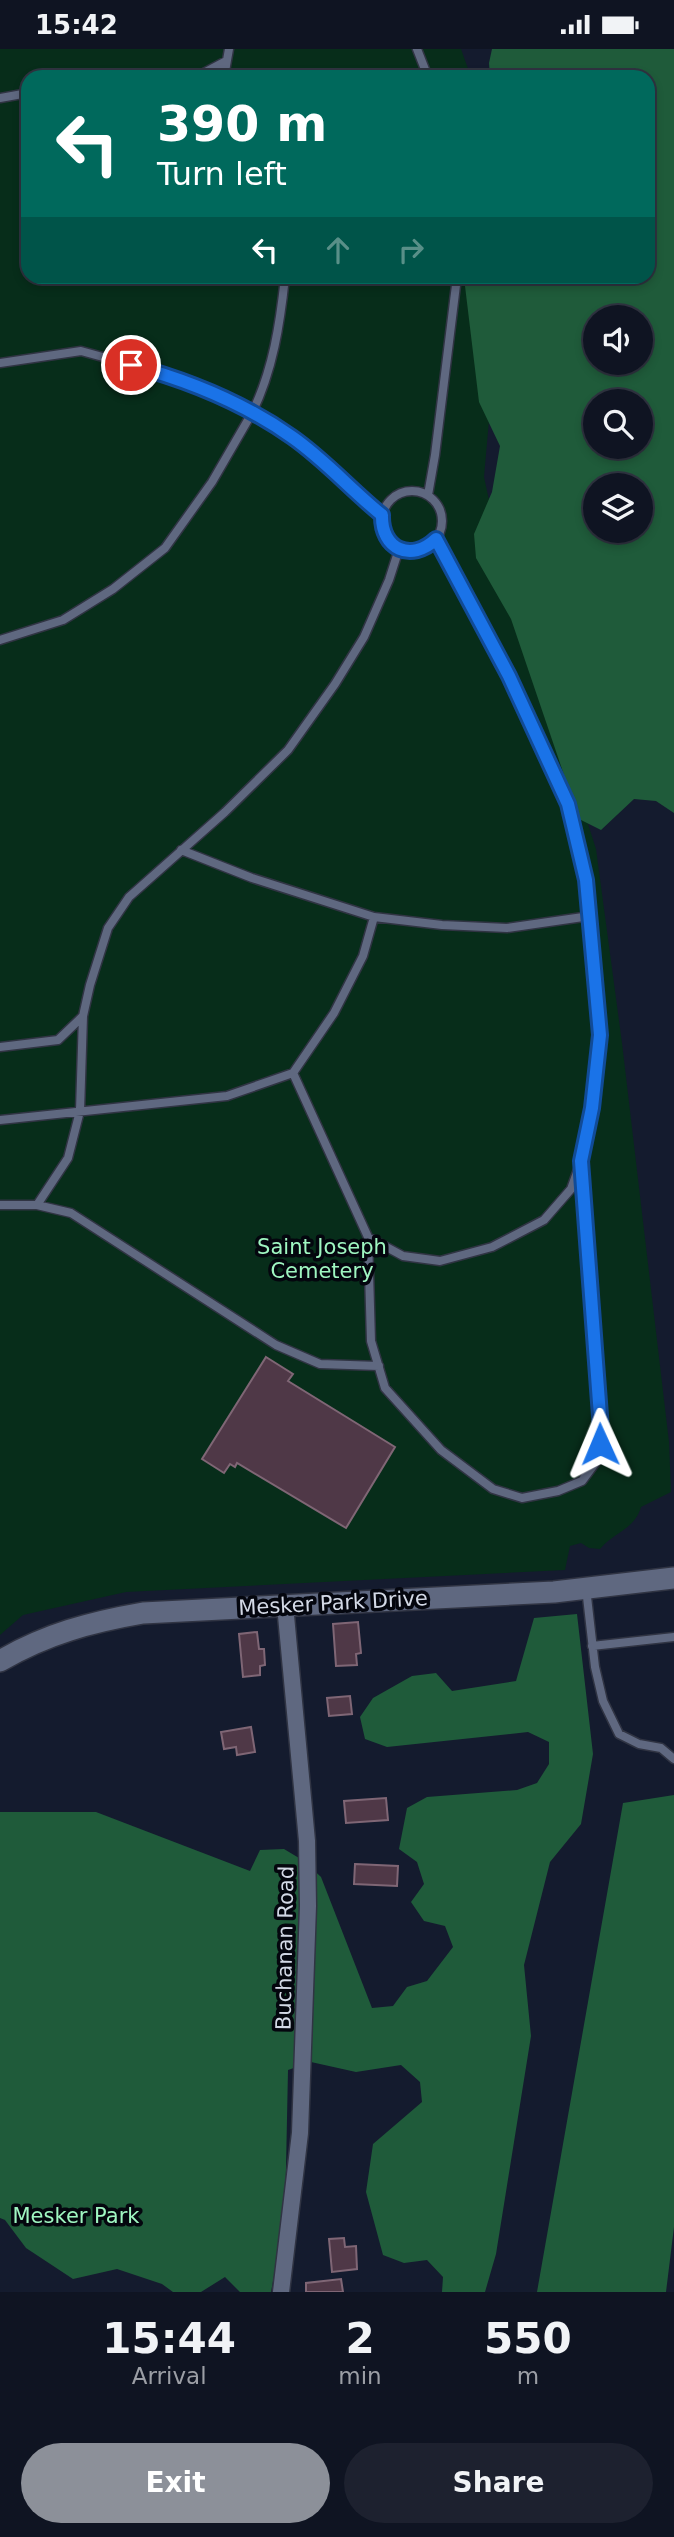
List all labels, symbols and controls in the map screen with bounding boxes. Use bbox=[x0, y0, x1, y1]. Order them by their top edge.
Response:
text: 15:42 bbox=[35, 10, 118, 40]
text: 390 m bbox=[157, 96, 327, 153]
icon: left bbox=[42, 98, 133, 189]
text: Turn left bbox=[157, 155, 287, 193]
icon: left bbox=[246, 231, 284, 269]
icon: ahead bbox=[319, 231, 357, 269]
icon: right bbox=[392, 231, 430, 269]
map controls bbox=[583, 305, 653, 543]
button: sound bbox=[583, 305, 653, 375]
pin bbox=[101, 335, 161, 395]
icon: arrive bbox=[112, 346, 150, 384]
button: search bbox=[583, 389, 653, 459]
button: layers bbox=[583, 473, 653, 543]
park label: Saint Joseph Cemetery bbox=[257, 1235, 387, 1283]
position arrow bbox=[563, 1407, 637, 1481]
street label: Mesker Park Drive bbox=[238, 1586, 428, 1620]
street label: Buchanan Road bbox=[272, 1866, 298, 2030]
park label: Mesker Park bbox=[12, 2204, 140, 2228]
text: 15:44 bbox=[102, 2314, 236, 2363]
text: 2 bbox=[345, 2314, 375, 2363]
text: 550 bbox=[484, 2314, 572, 2363]
text: Arrival bbox=[132, 2363, 207, 2389]
text: min bbox=[338, 2363, 382, 2389]
text: m bbox=[517, 2363, 539, 2389]
button: Exit bbox=[21, 2443, 330, 2523]
button: Share bbox=[344, 2443, 653, 2523]

